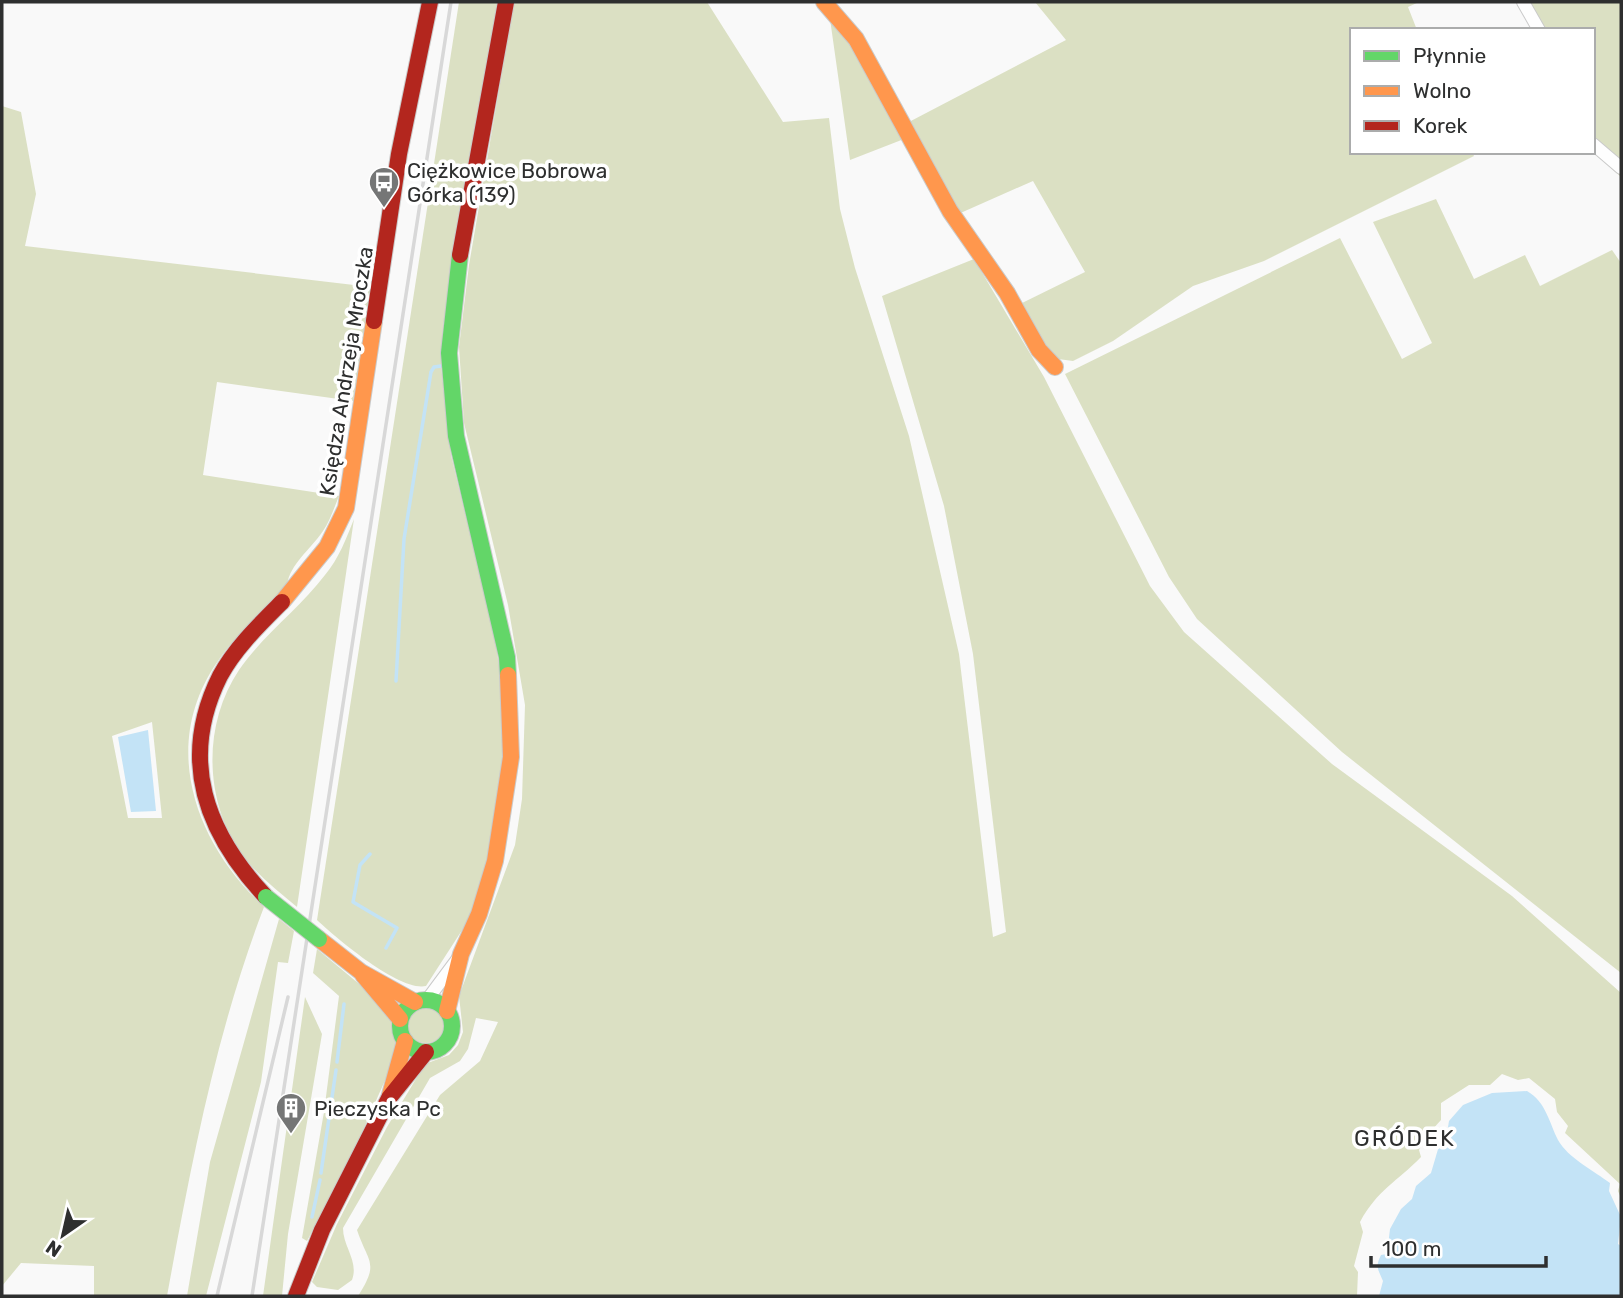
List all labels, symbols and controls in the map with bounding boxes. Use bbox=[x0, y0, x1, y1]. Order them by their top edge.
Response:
legend bbox=[1350, 28, 1595, 154]
text: Płynnie bbox=[1413, 43, 1486, 68]
text: Wolno bbox=[1413, 78, 1471, 103]
text: Korek bbox=[1413, 113, 1468, 138]
place label: Ciężkowice Bobrowa Górka (139) bbox=[407, 158, 607, 207]
bus stop icon: Ciężkowice Bobrowa Górka (139) bbox=[367, 165, 401, 209]
street label: Księdza Andrzeja Mroczka bbox=[314, 245, 378, 497]
building icon: Pieczyska Pc bbox=[274, 1091, 308, 1135]
place label: Pieczyska Pc bbox=[314, 1096, 441, 1121]
district label: GRÓDEK bbox=[1354, 1124, 1456, 1152]
north arrow bbox=[28, 1200, 98, 1270]
scale bar bbox=[1371, 1224, 1546, 1268]
text: N bbox=[42, 1235, 66, 1262]
text: 100 m bbox=[1382, 1236, 1441, 1261]

